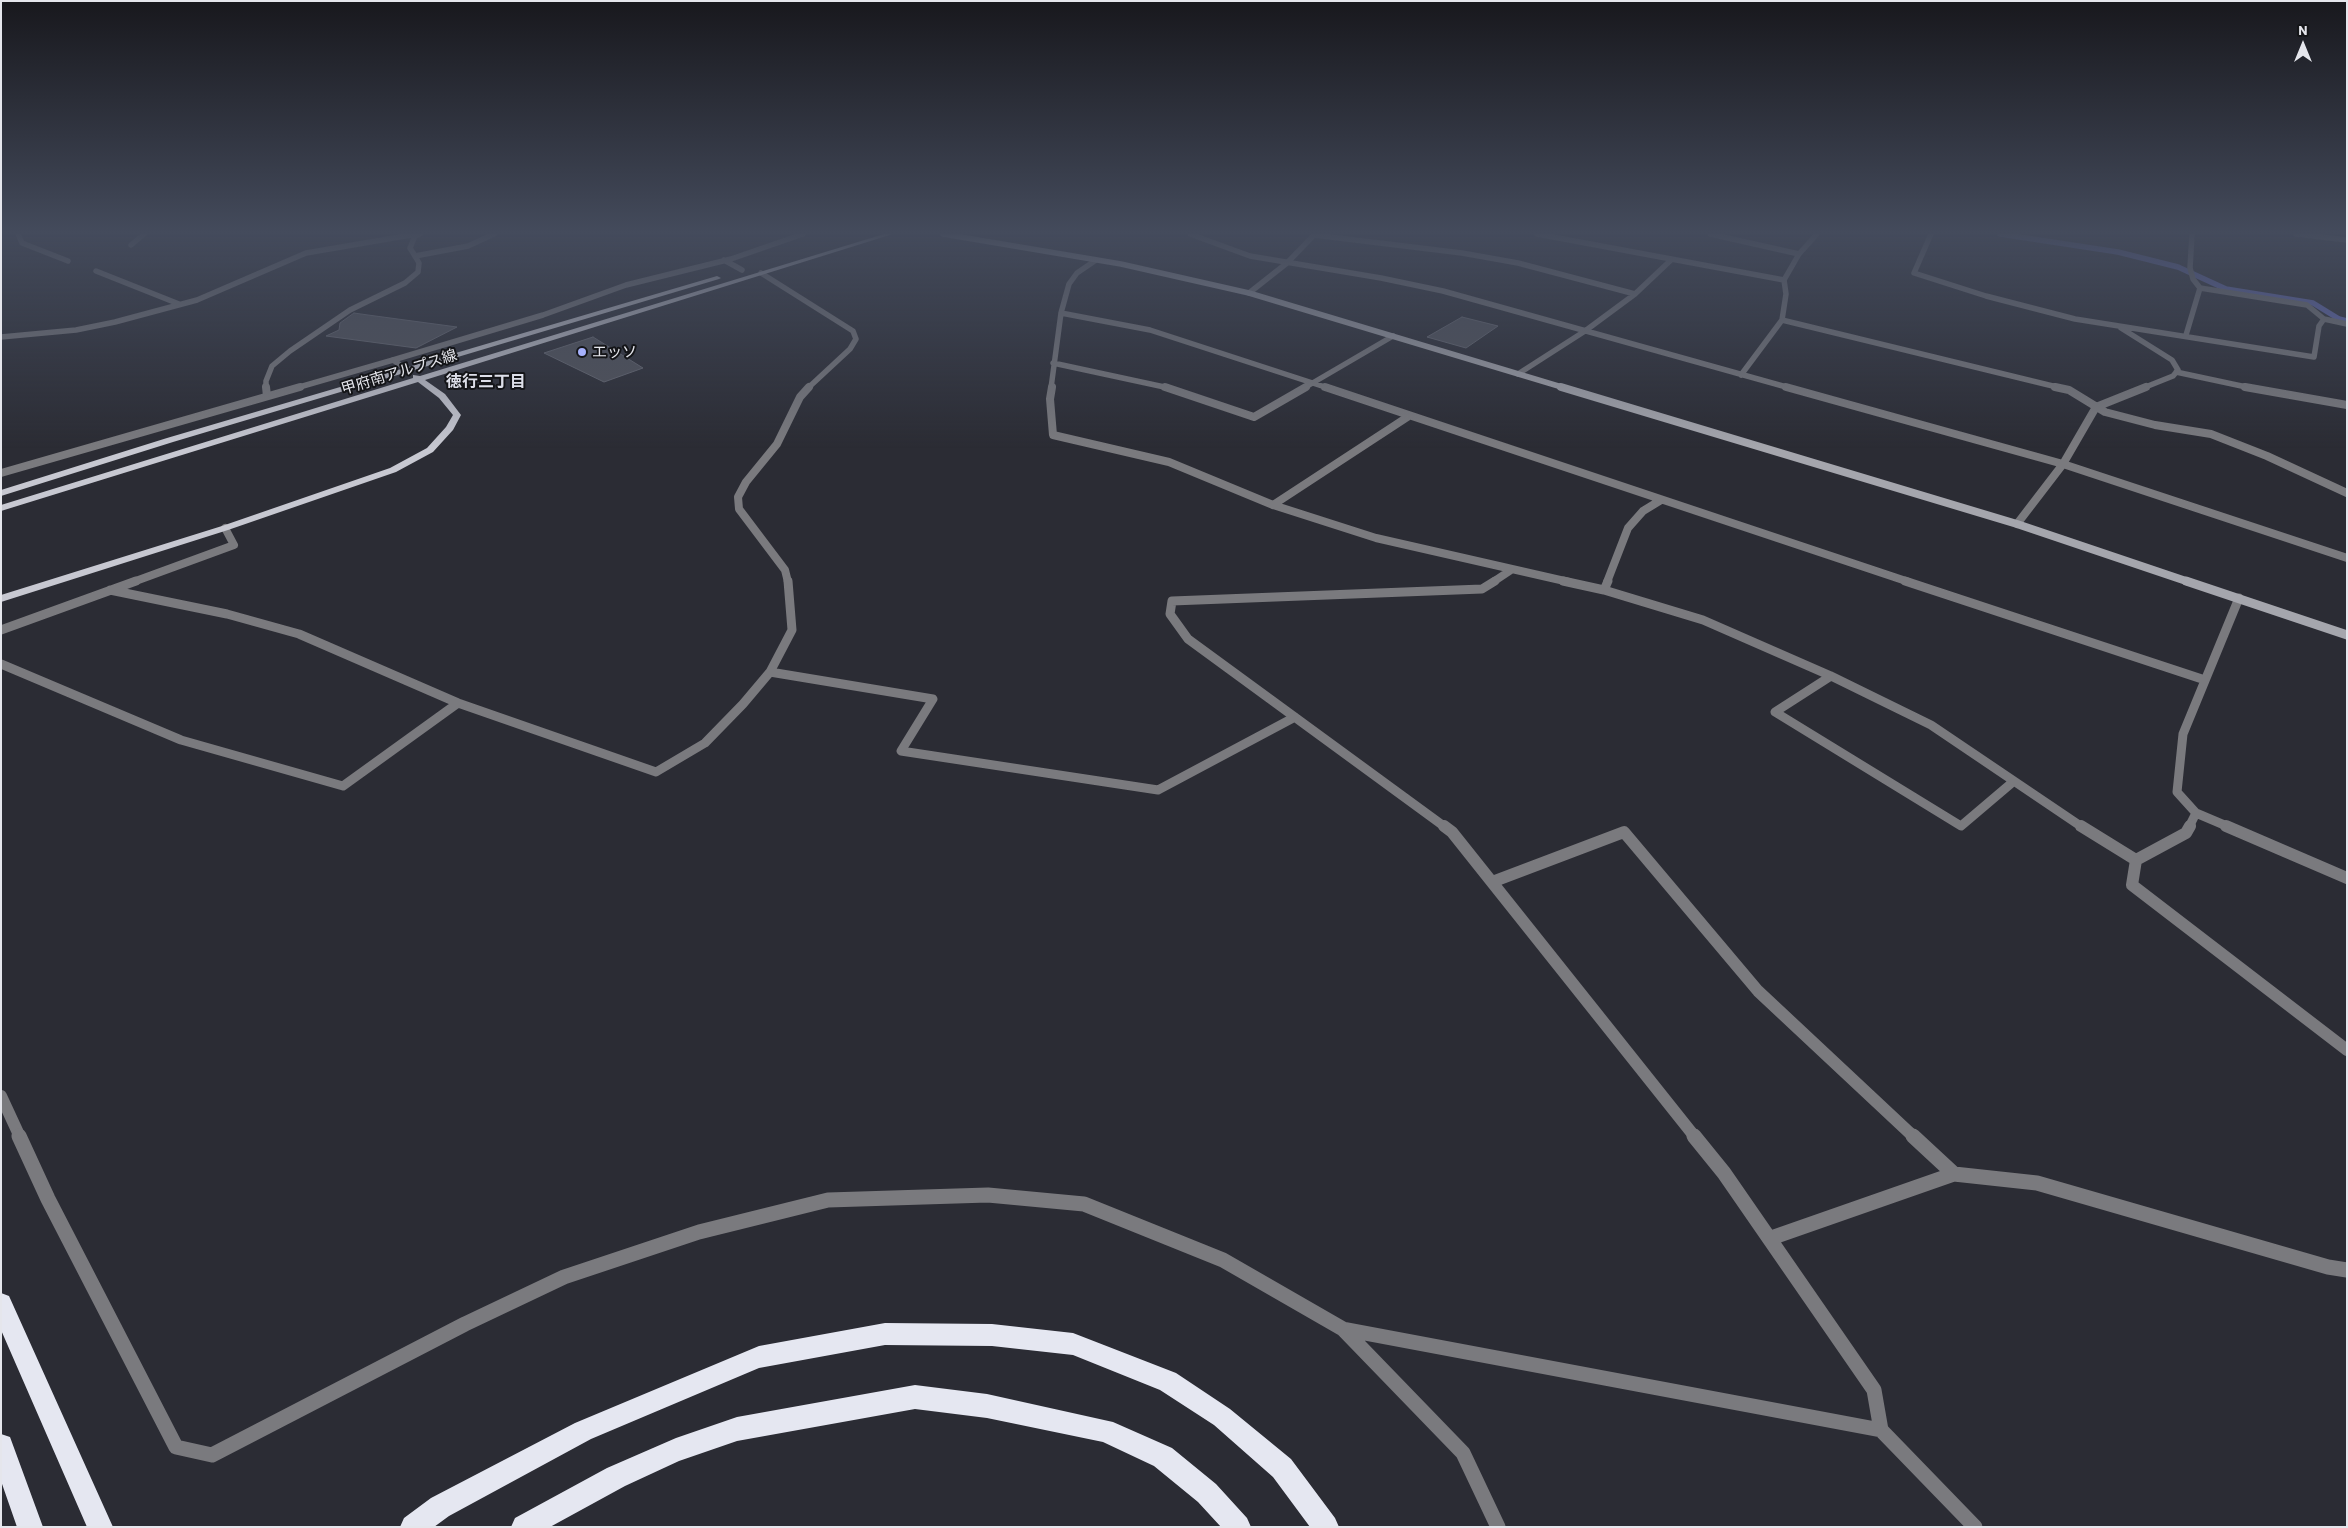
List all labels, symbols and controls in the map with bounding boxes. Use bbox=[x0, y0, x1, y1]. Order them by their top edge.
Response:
north arrow bbox=[2278, 20, 2328, 70]
text: N bbox=[2298, 21, 2308, 38]
place label: エッソ bbox=[592, 343, 637, 361]
street label: 甲府南アルプス線 bbox=[339, 346, 459, 398]
marker: エッソ bbox=[576, 346, 588, 358]
district label: 徳行三丁目 bbox=[446, 372, 526, 392]

